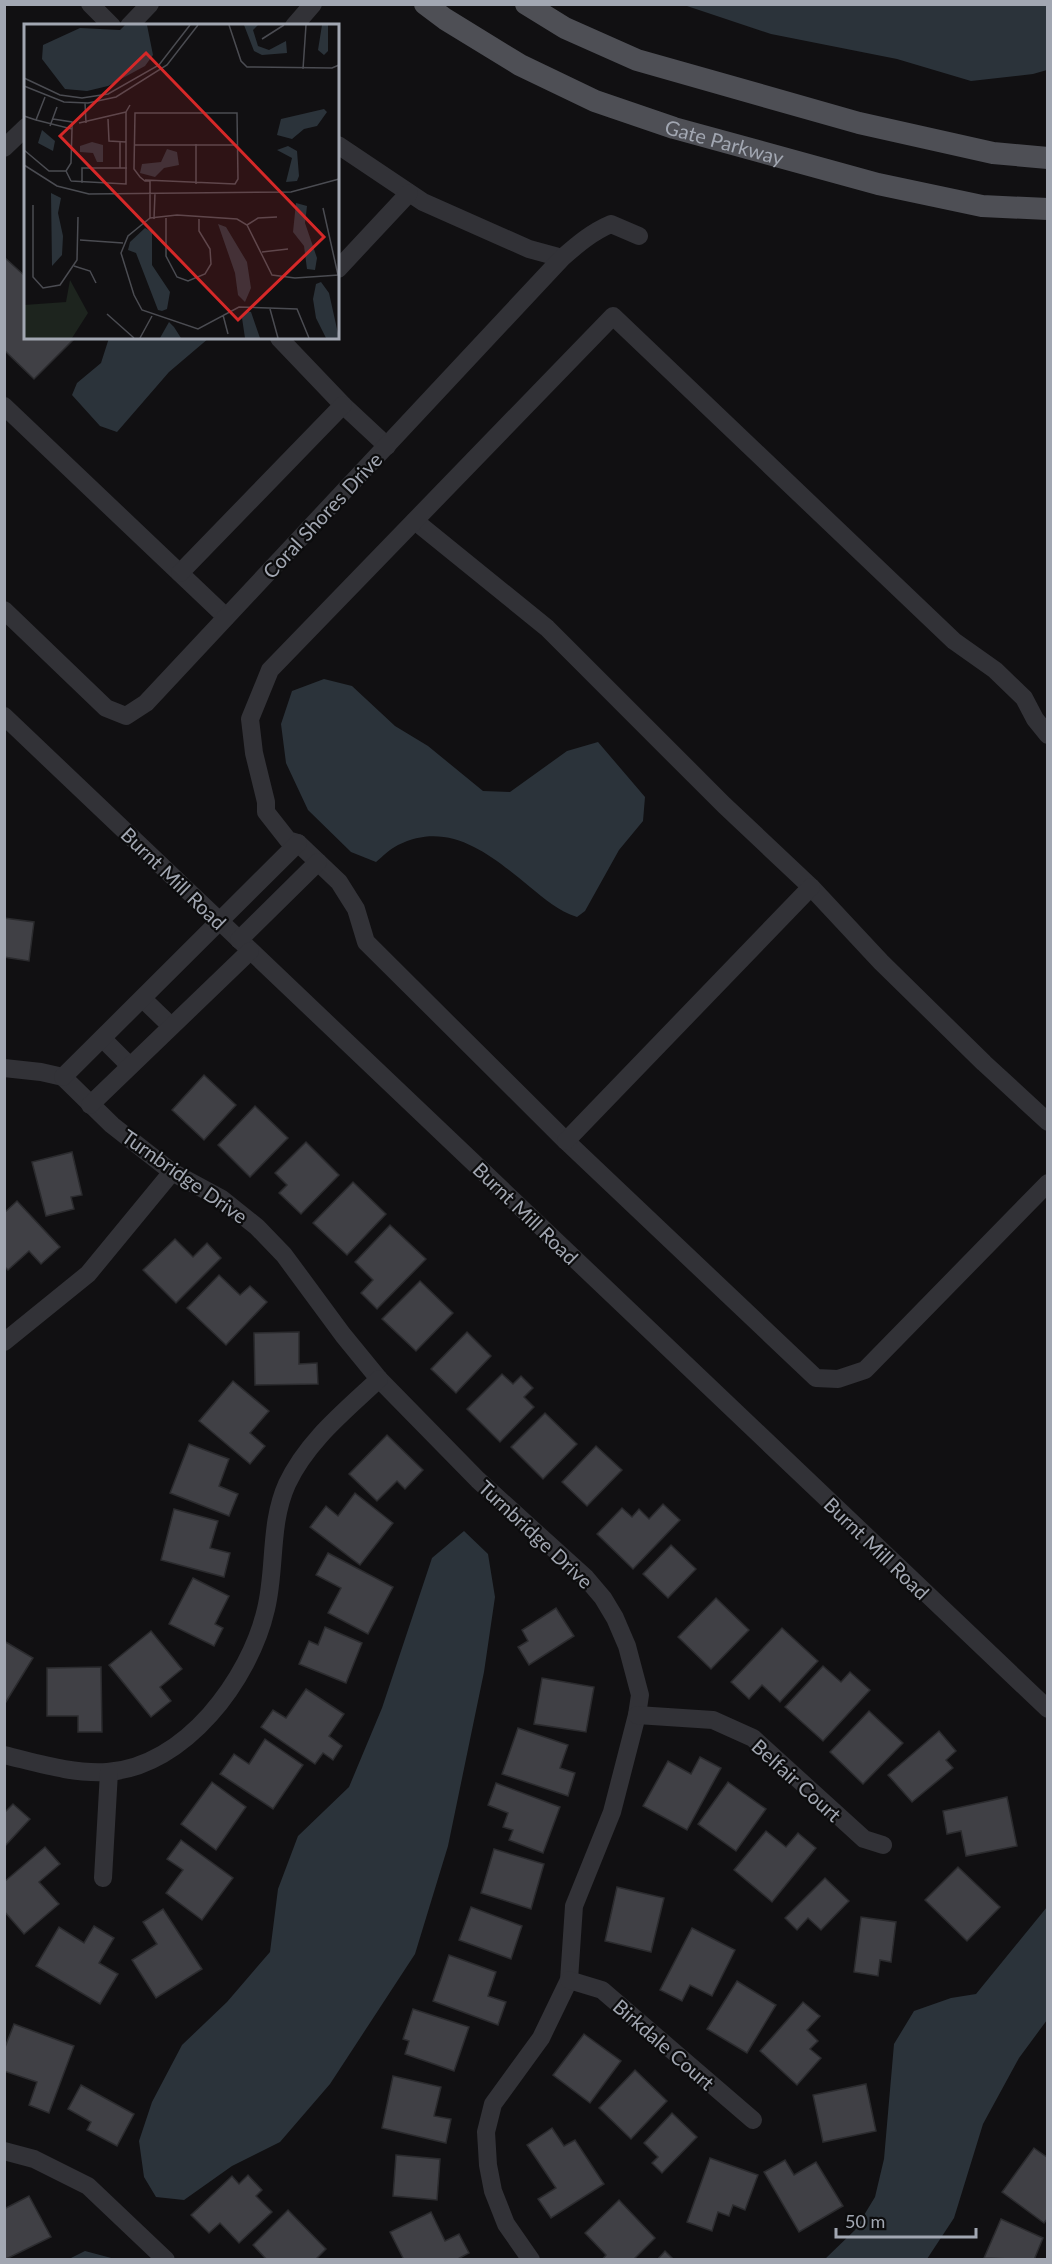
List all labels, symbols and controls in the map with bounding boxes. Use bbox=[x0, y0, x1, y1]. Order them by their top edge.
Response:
inset map bbox=[24, 24, 339, 339]
street label: Gate Parkway bbox=[662, 114, 787, 170]
street label: Coral Shores Drive bbox=[257, 447, 387, 583]
street label: Burnt Mill Road bbox=[117, 822, 231, 934]
street label: Turnbridge Drive bbox=[118, 1124, 252, 1228]
street label: Burnt Mill Road bbox=[469, 1157, 583, 1269]
street label: Turnbridge Drive bbox=[474, 1475, 598, 1593]
street label: Burnt Mill Road bbox=[820, 1492, 934, 1604]
street label: Belfair Court bbox=[747, 1734, 847, 1826]
street label: Birkdale Court bbox=[609, 1994, 719, 2094]
scale bar bbox=[836, 2201, 976, 2239]
text: 50 m bbox=[845, 2210, 885, 2232]

